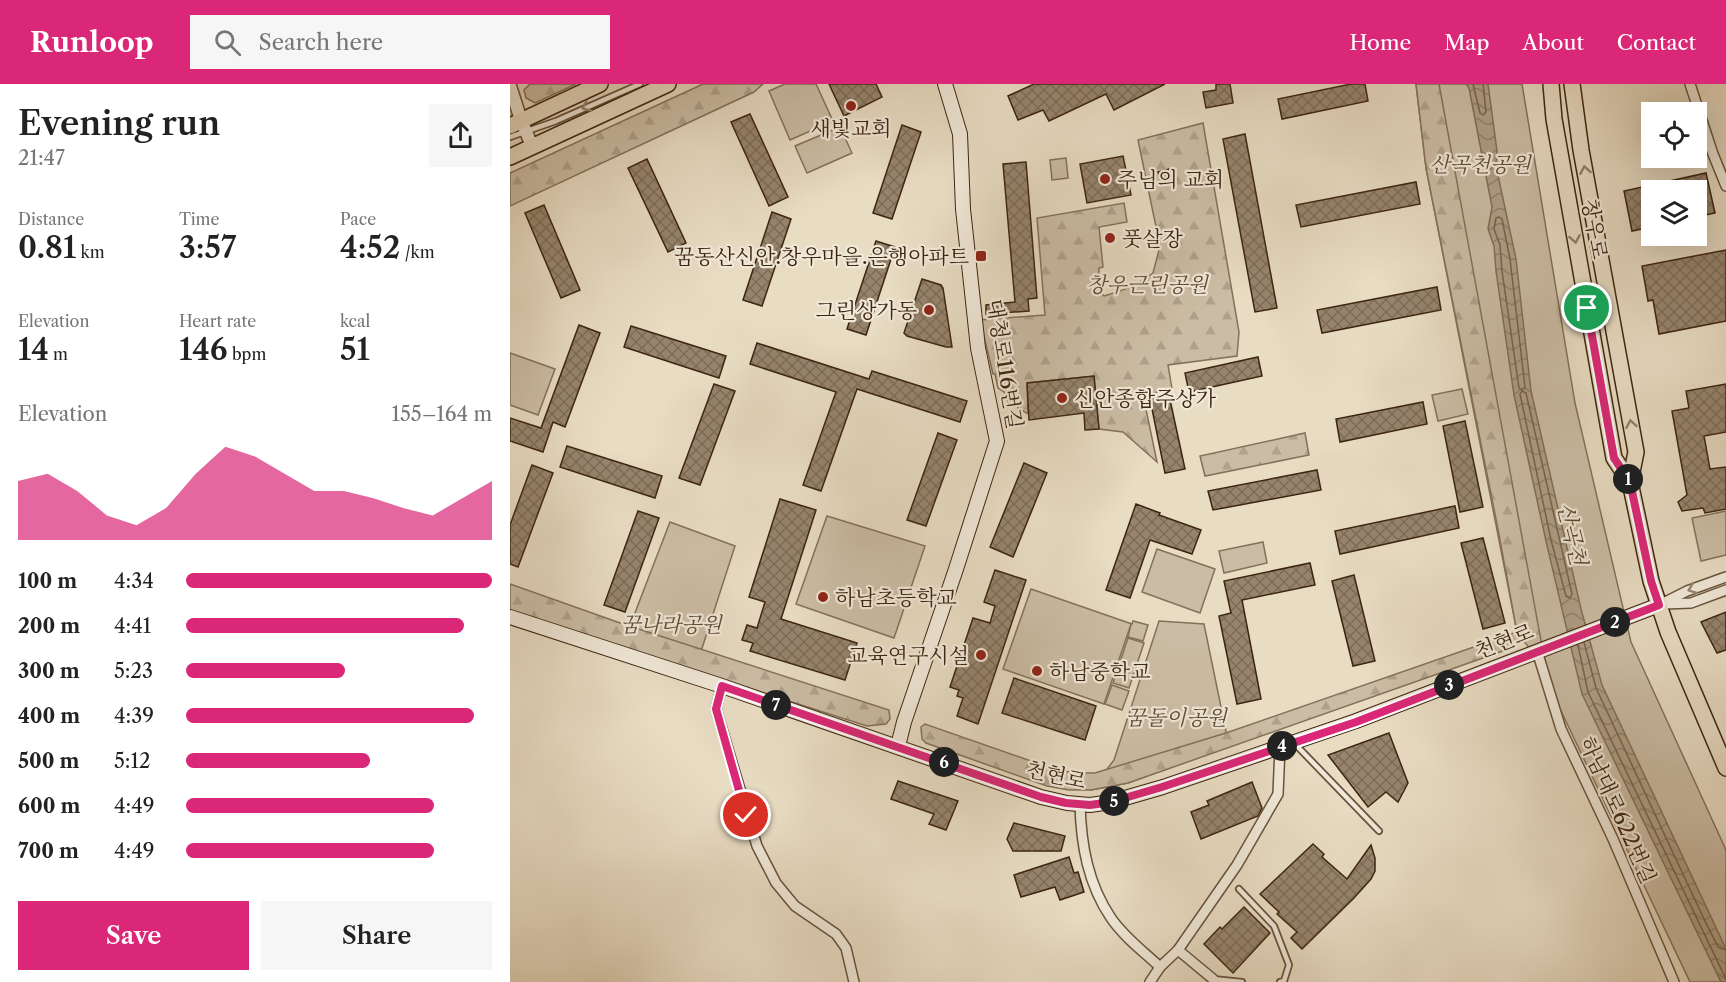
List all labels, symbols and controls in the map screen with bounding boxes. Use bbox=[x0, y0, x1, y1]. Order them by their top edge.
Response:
search box bbox=[190, 15, 610, 69]
text: Runloop bbox=[30, 25, 154, 59]
icon: search bbox=[211, 26, 244, 59]
text: Search here bbox=[259, 29, 383, 56]
text: Home bbox=[1350, 30, 1411, 55]
text: Map bbox=[1444, 30, 1489, 55]
text: About bbox=[1522, 30, 1584, 55]
text: Contact bbox=[1617, 30, 1696, 55]
marker: 새빛교회 bbox=[844, 99, 858, 113]
one-way arrow bbox=[581, 100, 592, 112]
map controls bbox=[1641, 102, 1707, 246]
button: locate bbox=[1641, 102, 1707, 168]
text: Evening run bbox=[18, 103, 220, 144]
button: share bbox=[429, 104, 492, 167]
place label: 새빛교회 bbox=[810, 116, 892, 141]
text: 21:47 bbox=[18, 146, 65, 170]
park label: 산곡천공원 bbox=[1429, 152, 1532, 177]
one-way arrow bbox=[1579, 165, 1592, 175]
place label: 주님의 교회 bbox=[1117, 167, 1224, 192]
marker: 주님의 교회 bbox=[1098, 172, 1112, 186]
button: layers bbox=[1641, 180, 1707, 246]
street label: 창우로 bbox=[1577, 197, 1613, 261]
text: Distance bbox=[18, 209, 84, 229]
text: Time bbox=[179, 209, 219, 229]
text: Pace bbox=[340, 209, 376, 229]
place label: 풋살장 bbox=[1122, 226, 1184, 251]
text: 0.81 bbox=[18, 229, 76, 266]
text: 3:57 bbox=[179, 229, 236, 266]
text: 4:52 bbox=[340, 229, 400, 266]
marker: 풋살장 bbox=[1103, 231, 1117, 245]
one-way arrow bbox=[1568, 233, 1581, 243]
text: km bbox=[76, 242, 105, 262]
text: /km bbox=[400, 242, 435, 262]
place label: 꿈동산신안.창우마을.은행아파트 bbox=[674, 244, 969, 269]
marker: 꿈동산신안.창우마을.은행아파트 bbox=[974, 249, 988, 263]
park label: 창우근린공원 bbox=[1086, 272, 1210, 297]
pin bbox=[1561, 282, 1612, 333]
icon: arrive bbox=[1570, 291, 1603, 324]
street label: 대청로116번길 bbox=[982, 297, 1028, 431]
place label: 그린상가동 bbox=[816, 298, 917, 323]
marker: 그린상가동 bbox=[922, 303, 936, 317]
text: Elevation bbox=[18, 311, 89, 331]
text: Heart rate bbox=[179, 311, 256, 331]
text: kcal bbox=[340, 311, 370, 331]
text: 14 bbox=[18, 331, 49, 368]
text: 146 bbox=[179, 331, 228, 368]
text: 51 bbox=[340, 331, 370, 368]
text: m bbox=[49, 344, 68, 364]
text: bpm bbox=[228, 344, 266, 364]
place label: 신안종합주상가 bbox=[1074, 386, 1217, 411]
marker: 신안종합주상가 bbox=[1055, 391, 1069, 405]
text: Elevation bbox=[18, 402, 107, 426]
text: 155–164 m bbox=[392, 402, 492, 426]
one-way arrow bbox=[1625, 419, 1637, 429]
pin: 1 bbox=[1613, 464, 1643, 494]
text: 1 bbox=[1624, 469, 1632, 489]
water label: 산곡천 bbox=[1552, 500, 1593, 570]
text: 100 m bbox=[18, 569, 77, 593]
text: 4:34 bbox=[114, 569, 154, 593]
one-way arrow bbox=[1687, 582, 1698, 594]
place label: 하남초등학교 bbox=[835, 585, 957, 610]
marker: 하남초등학교 bbox=[816, 590, 830, 604]
pin: 2 bbox=[1600, 607, 1630, 637]
park label: 꿈나라공원 bbox=[620, 612, 723, 637]
text: 2 bbox=[1610, 612, 1620, 632]
text: 200 m bbox=[18, 614, 80, 638]
text: 4:41 bbox=[114, 614, 151, 638]
street label: 천현로 bbox=[1471, 618, 1537, 664]
place label: 교육연구시설 bbox=[847, 643, 969, 668]
marker: 교육연구시설 bbox=[974, 648, 988, 662]
text: 300 m bbox=[18, 659, 80, 683]
text: 5:23 bbox=[114, 659, 153, 683]
place label: 하남중학교 bbox=[1049, 659, 1150, 684]
marker: 하남중학교 bbox=[1030, 664, 1044, 678]
pin: 3 bbox=[1434, 670, 1464, 700]
text: 3 bbox=[1444, 675, 1454, 695]
pin: 7 bbox=[761, 690, 791, 720]
text: 7 bbox=[772, 695, 780, 715]
text: 400 m bbox=[18, 704, 80, 728]
text: 4:39 bbox=[114, 704, 154, 728]
park label: 꿈돌이공원 bbox=[1125, 705, 1228, 730]
pin: 4 bbox=[1267, 731, 1297, 761]
street label: 하남대로622번길 bbox=[1574, 733, 1662, 887]
text: 4 bbox=[1277, 736, 1287, 756]
pin: 6 bbox=[929, 747, 959, 777]
text: 500 m bbox=[18, 749, 79, 773]
text: 5:12 bbox=[114, 749, 150, 773]
text: 6 bbox=[939, 752, 949, 772]
street label: 천현로 bbox=[1024, 756, 1088, 794]
pin: 5 bbox=[1099, 786, 1129, 816]
pin bbox=[720, 789, 771, 840]
text: 5 bbox=[1110, 791, 1118, 811]
text: 600 m bbox=[18, 794, 80, 818]
text: 4:49 bbox=[114, 794, 154, 818]
icon: check bbox=[729, 798, 762, 831]
text: 700 m bbox=[18, 839, 79, 863]
text: 4:49 bbox=[114, 839, 154, 863]
button: Save bbox=[18, 901, 249, 970]
button: Share bbox=[261, 901, 492, 970]

